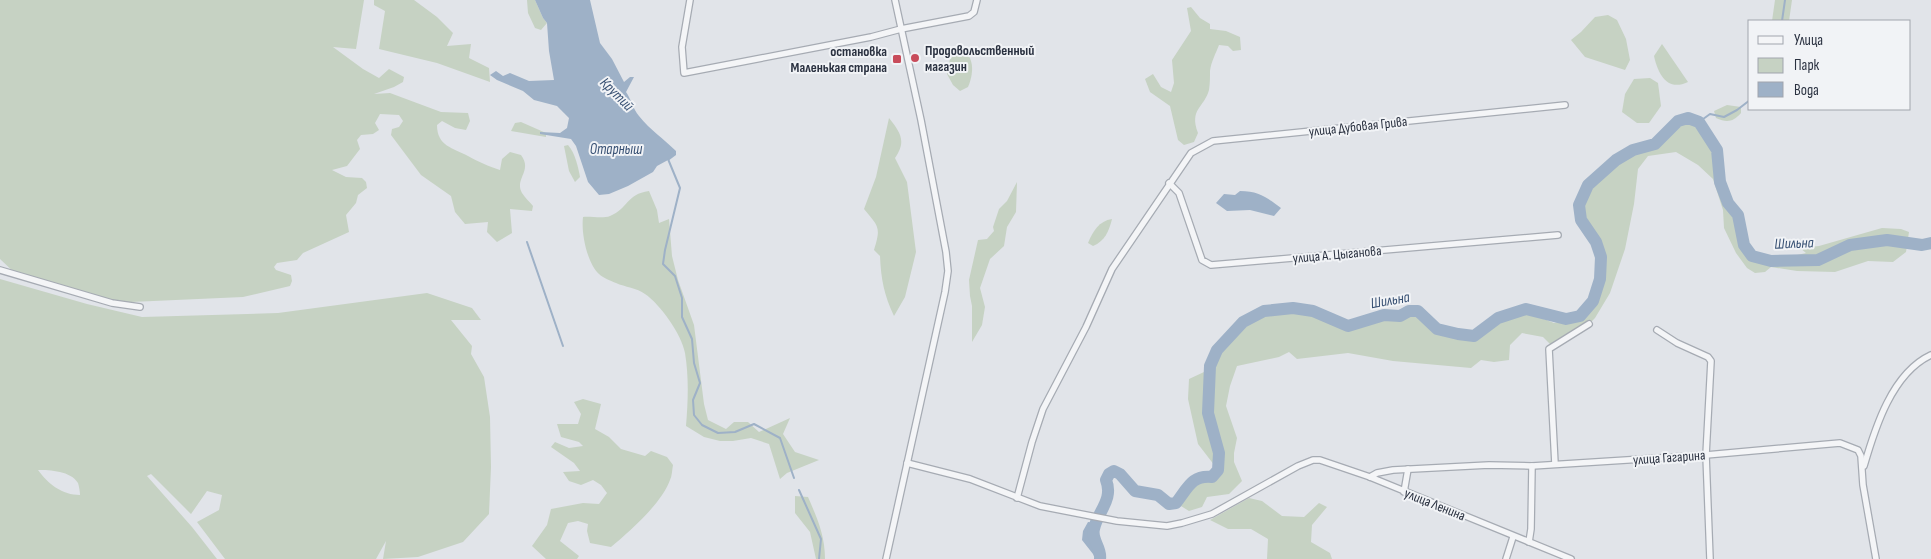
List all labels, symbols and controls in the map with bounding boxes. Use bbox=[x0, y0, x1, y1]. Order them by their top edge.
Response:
legend bbox=[1748, 20, 1911, 110]
text: Улица bbox=[1794, 31, 1823, 50]
place label: Продовольственный магазин bbox=[925, 42, 1034, 75]
place label: остановка Маленькая страна bbox=[791, 43, 887, 76]
marker: Продовольственный магазин bbox=[909, 52, 921, 64]
marker: остановка Маленькая страна bbox=[891, 53, 903, 65]
text: Парк bbox=[1794, 56, 1820, 75]
water label: Крутий bbox=[596, 74, 638, 116]
text: Вода bbox=[1794, 81, 1819, 100]
street label: улица Дубовая Грива bbox=[1308, 113, 1408, 140]
water label: Отарныш bbox=[590, 140, 643, 159]
water label: Шильна bbox=[1774, 233, 1814, 254]
street label: улица А. Цыганова bbox=[1292, 242, 1382, 267]
water label: Шильна bbox=[1369, 288, 1411, 313]
street label: улица Гагарина bbox=[1632, 446, 1706, 469]
street label: улица Ленина bbox=[1402, 485, 1468, 524]

